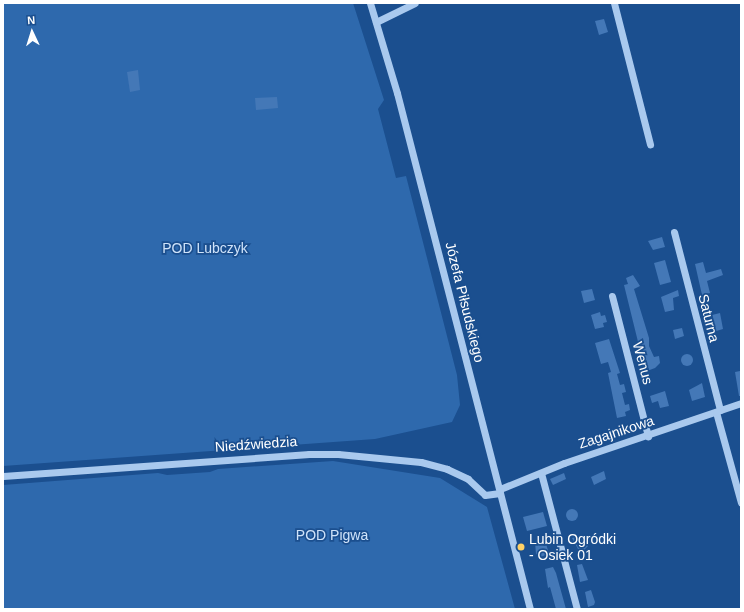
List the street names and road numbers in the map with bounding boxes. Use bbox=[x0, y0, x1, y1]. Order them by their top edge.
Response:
street label: Józefa Piłsudskiego bbox=[442, 240, 488, 364]
street label: Saturna bbox=[695, 292, 723, 344]
street label: Wenus bbox=[629, 340, 657, 386]
street label: Zagajnikowa bbox=[576, 412, 656, 452]
street label: Niedźwiedzia bbox=[214, 433, 298, 455]

